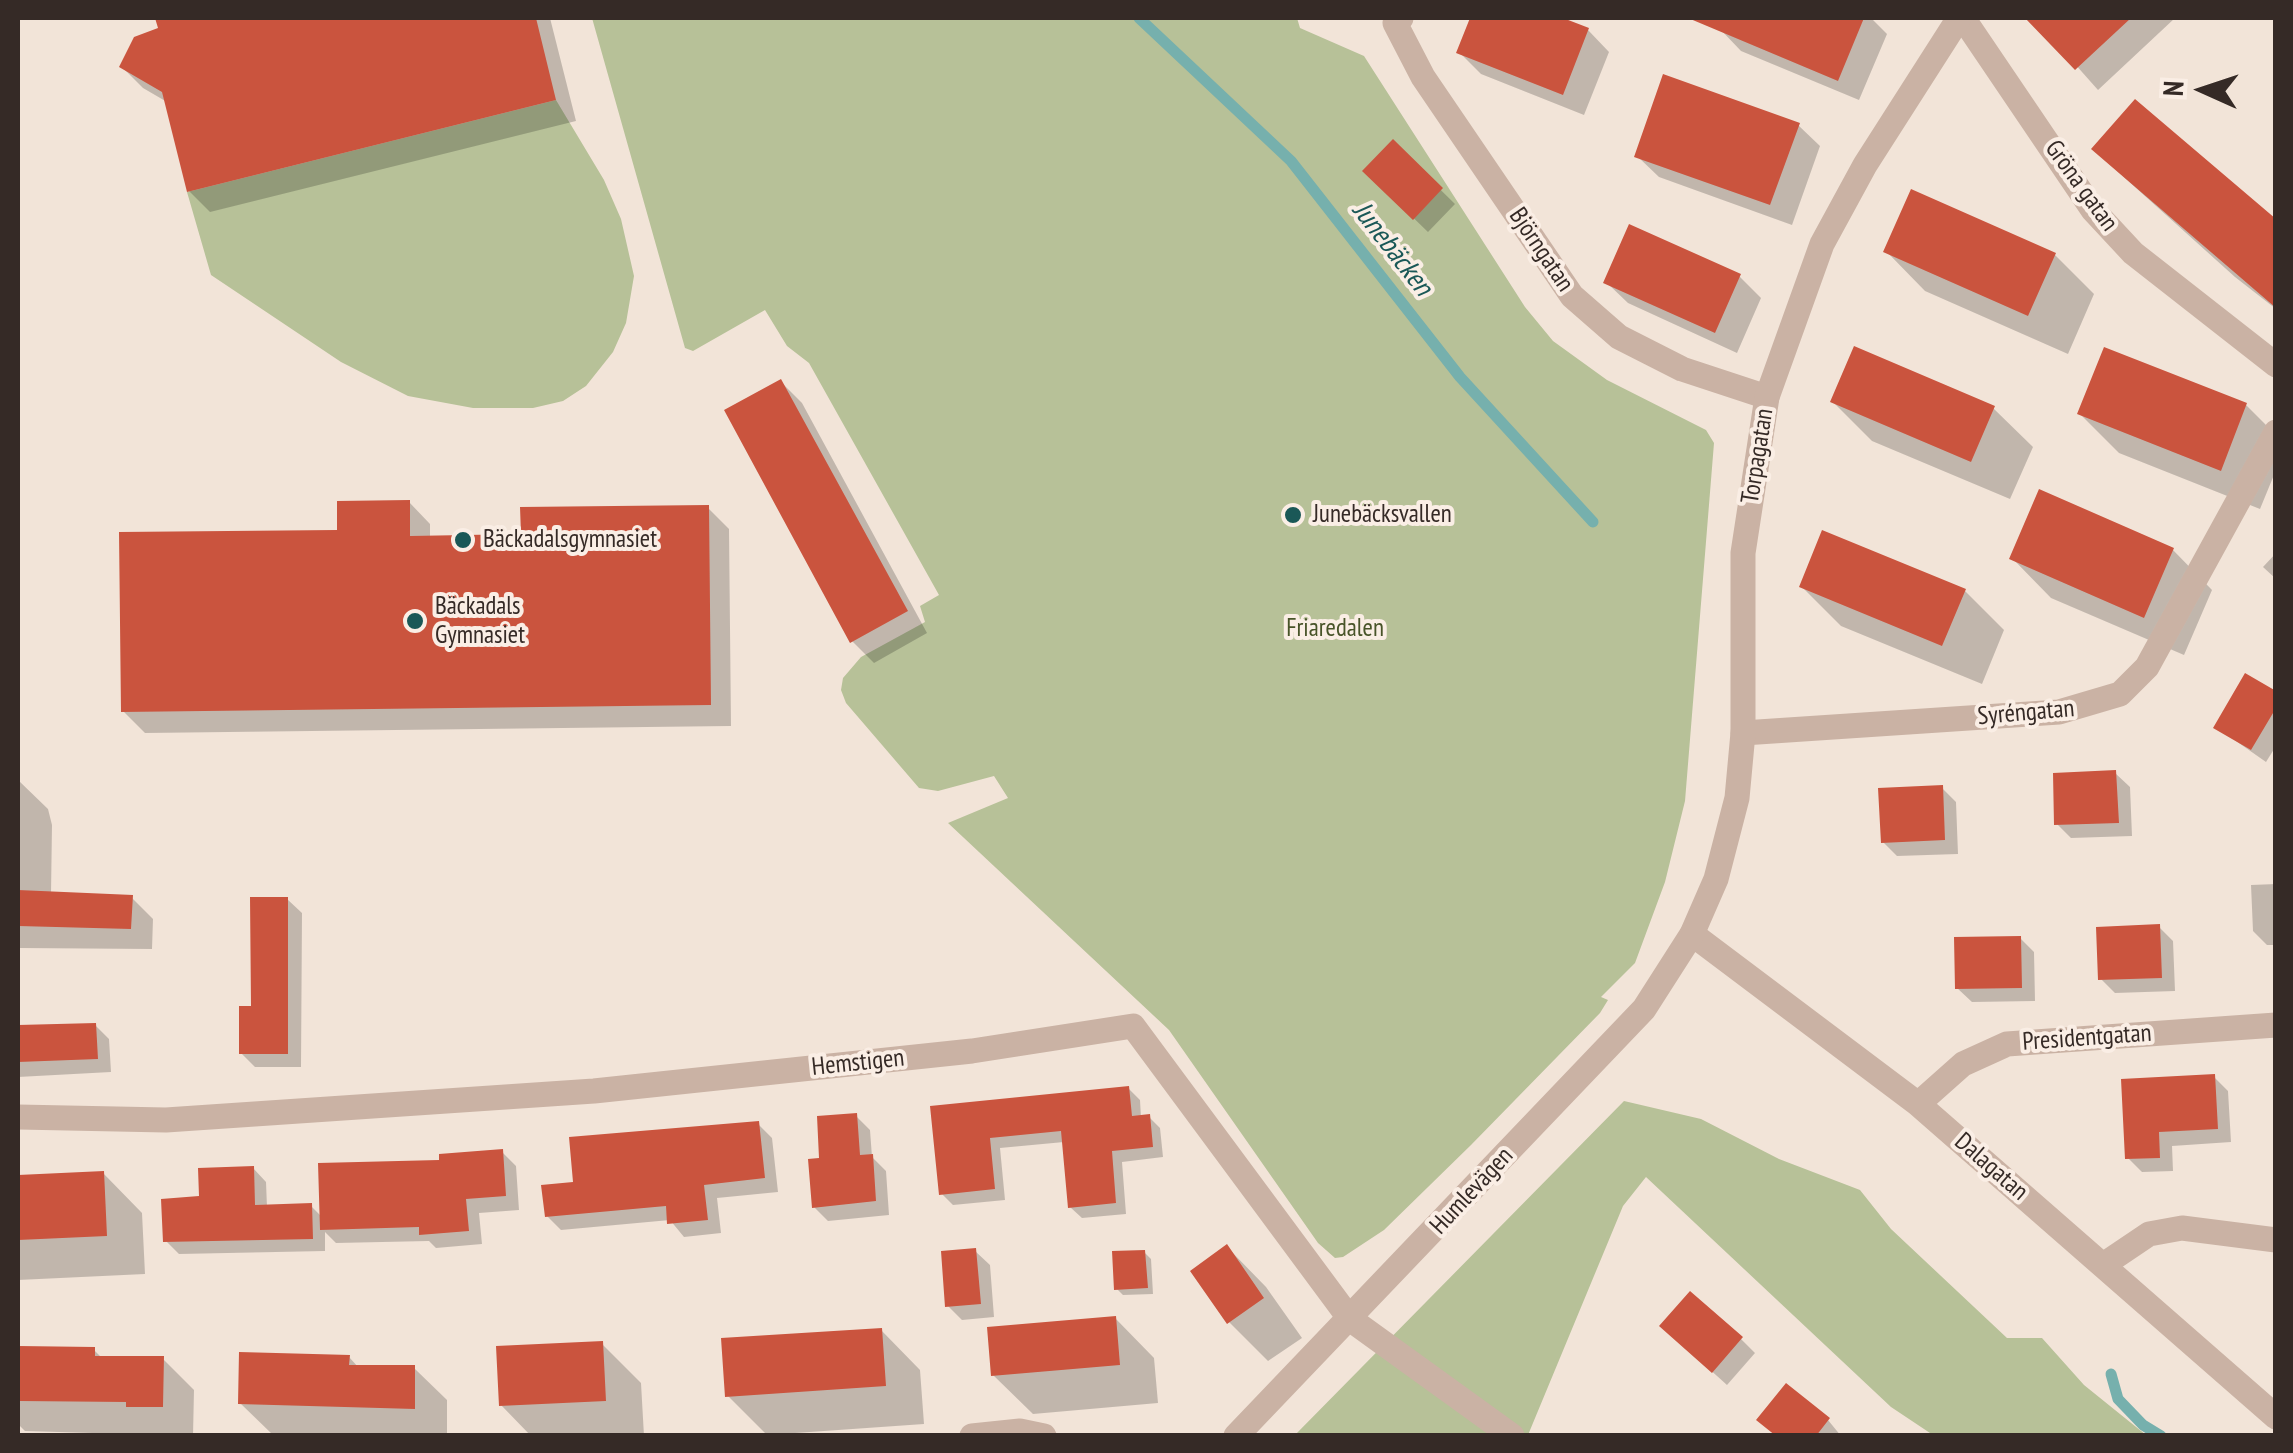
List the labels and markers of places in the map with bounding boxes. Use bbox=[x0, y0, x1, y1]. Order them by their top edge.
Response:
place label: Junebäcksvallen bbox=[1313, 500, 1452, 530]
marker: Junebäcksvallen bbox=[1282, 504, 1304, 526]
place label: Bäckadalsgymnasiet bbox=[483, 525, 657, 555]
marker: Bäckadalsgymnasiet bbox=[452, 529, 474, 551]
place label: Bäckadals Gymnasiet bbox=[435, 592, 525, 651]
marker: Bäckadals Gymnasiet bbox=[404, 610, 426, 632]

